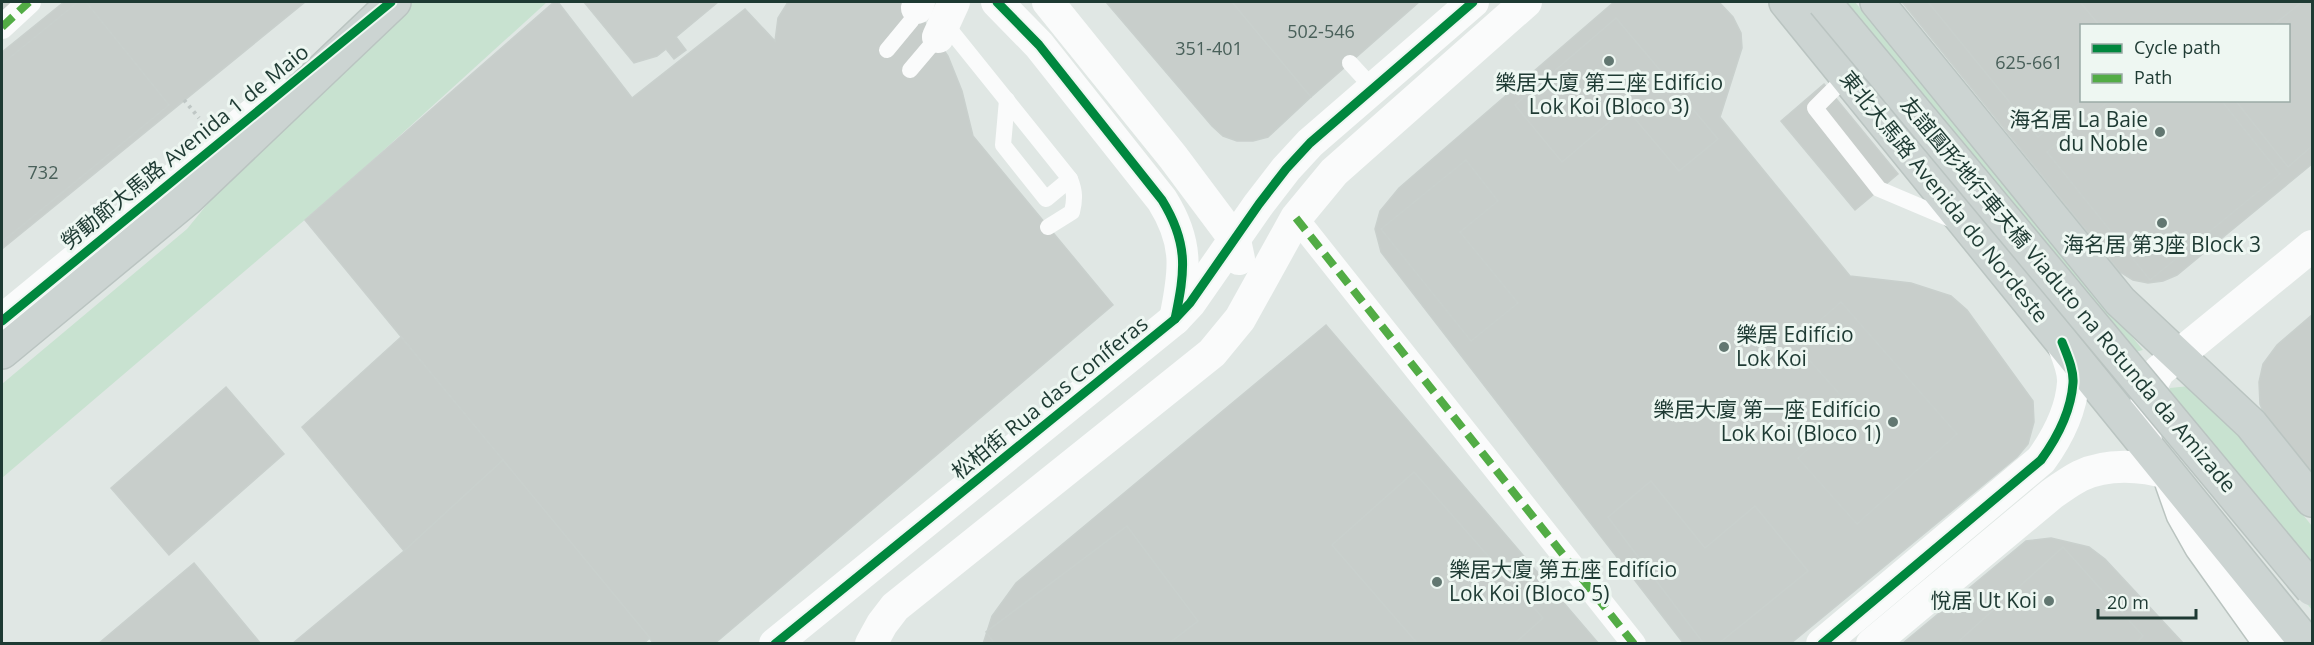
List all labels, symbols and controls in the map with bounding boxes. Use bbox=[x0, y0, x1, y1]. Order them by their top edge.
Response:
house number: 502-546 bbox=[1287, 19, 1355, 43]
legend bbox=[2080, 24, 2290, 102]
text: Cycle path bbox=[2134, 35, 2221, 59]
house number: 351-401 bbox=[1175, 36, 1243, 60]
street label: 勞動節大馬路 Avenida 1 de Maio bbox=[55, 37, 314, 255]
house number: 625-661 bbox=[1995, 50, 2063, 74]
marker: 樂居大廈 第三座 Edifício Lok Koi (Bloco 3) bbox=[1602, 54, 1616, 68]
street label: 東北大馬路 Avenida do Nordeste bbox=[1834, 65, 2055, 328]
text: Path bbox=[2134, 65, 2172, 89]
place label: 樂居大廈 第三座 Edifício Lok Koi (Bloco 3) bbox=[1495, 68, 1723, 120]
street label: 友誼圓形地行車天橋 Viaduto na Rotunda da Amizade bbox=[1895, 91, 2243, 498]
place label: 海名居 La Baie du Noble bbox=[2009, 105, 2148, 157]
marker: 海名居 La Baie du Noble bbox=[2153, 125, 2167, 139]
house number: 732 bbox=[28, 160, 58, 184]
marker: 海名居 第3座 Block 3 bbox=[2155, 216, 2169, 230]
place label: 海名居 第3座 Block 3 bbox=[2063, 230, 2261, 258]
street label: 松柏街 Rua das Coníferas bbox=[946, 309, 1153, 485]
place label: 樂居 Edifício Lok Koi bbox=[1736, 320, 1854, 372]
marker: 樂居 Edifício Lok Koi bbox=[1717, 340, 1731, 354]
place label: 樂居大廈 第一座 Edifício Lok Koi (Bloco 1) bbox=[1653, 395, 1881, 447]
marker: 樂居大廈 第一座 Edifício Lok Koi (Bloco 1) bbox=[1886, 415, 1900, 429]
place label: 樂居大廈 第五座 Edifício Lok Koi (Bloco 5) bbox=[1449, 555, 1677, 607]
marker: 樂居大廈 第五座 Edifício Lok Koi (Bloco 5) bbox=[1430, 575, 1444, 589]
scale bar bbox=[2098, 582, 2196, 620]
place label: 悅居 Ut Koi bbox=[1931, 586, 2037, 614]
text: 20 m bbox=[2107, 590, 2149, 614]
marker: 悅居 Ut Koi bbox=[2042, 594, 2056, 608]

